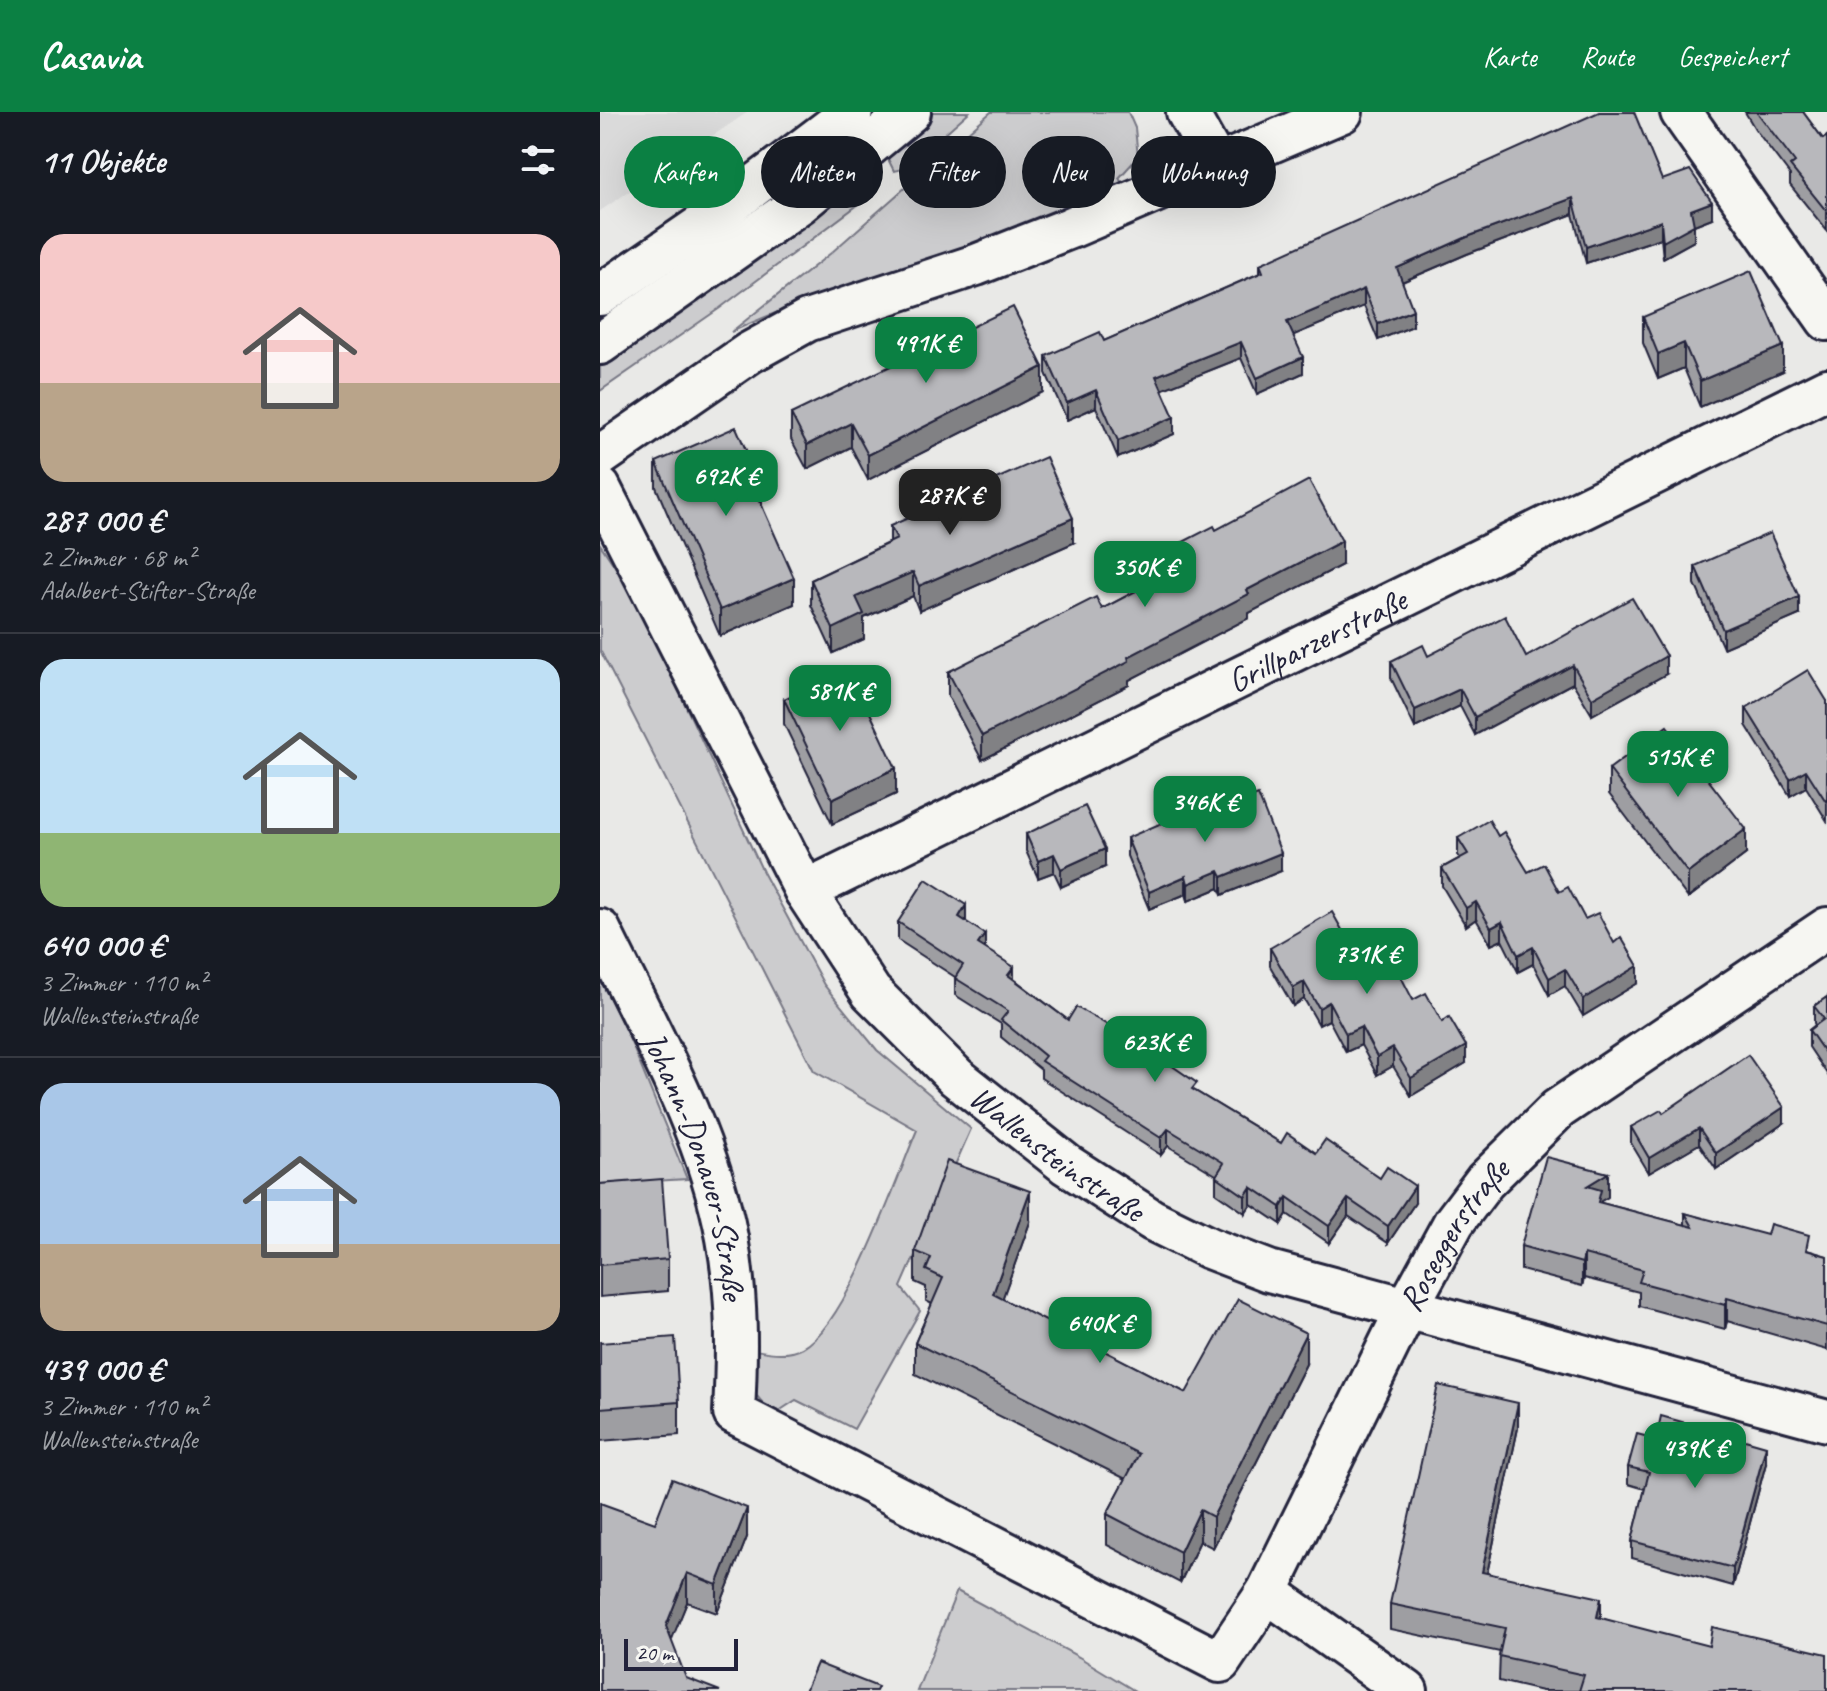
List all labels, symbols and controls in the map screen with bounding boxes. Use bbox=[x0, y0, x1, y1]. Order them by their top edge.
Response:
text: Casavia bbox=[40, 33, 141, 80]
text: Karte bbox=[1483, 39, 1537, 74]
text: Route bbox=[1581, 39, 1634, 74]
text: Gespeichert bbox=[1678, 39, 1787, 74]
chip: Kaufen bbox=[624, 136, 745, 208]
chip: Mieten bbox=[761, 136, 883, 208]
chip: Filter bbox=[899, 136, 1006, 208]
chip: Neu bbox=[1022, 136, 1115, 208]
chip: Wohnung bbox=[1131, 136, 1276, 208]
icon: filters bbox=[516, 138, 560, 182]
text: 11 Objekte bbox=[40, 139, 165, 182]
icon: home bbox=[228, 286, 372, 430]
pin: 491K € bbox=[861, 317, 991, 385]
text: 491K € bbox=[893, 326, 959, 359]
pin: 692K € bbox=[661, 450, 791, 518]
text: 692K € bbox=[693, 459, 759, 492]
pin: 287K € bbox=[885, 469, 1015, 537]
text: 287K € bbox=[917, 478, 983, 511]
text: 287 000 € bbox=[40, 498, 163, 541]
text: 2 Zimmer · 68 m² bbox=[40, 541, 195, 574]
pin: 350K € bbox=[1080, 541, 1210, 609]
text: 350K € bbox=[1112, 550, 1178, 583]
text: Adalbert-Stifter-Straße bbox=[40, 574, 255, 607]
street label: Grillparzerstraße bbox=[1220, 576, 1416, 702]
pin: 581K € bbox=[775, 665, 905, 733]
text: 581K € bbox=[807, 674, 873, 707]
icon: home bbox=[228, 711, 372, 855]
pin: 515K € bbox=[1613, 731, 1743, 799]
text: 515K € bbox=[1645, 740, 1711, 773]
pin: 346K € bbox=[1140, 776, 1270, 844]
text: 346K € bbox=[1172, 785, 1238, 818]
text: 640 000 € bbox=[40, 923, 164, 966]
pin: 731K € bbox=[1302, 928, 1432, 996]
text: 731K € bbox=[1334, 937, 1400, 970]
text: 3 Zimmer · 110 m² bbox=[40, 966, 206, 999]
text: Wallensteinstraße bbox=[40, 999, 198, 1032]
pin: 623K € bbox=[1090, 1016, 1220, 1084]
street label: Johann-Donauer-Straße bbox=[631, 1022, 756, 1304]
text: 623K € bbox=[1122, 1025, 1188, 1058]
street label: Wallensteinstraße bbox=[961, 1075, 1155, 1233]
icon: home bbox=[228, 1135, 372, 1279]
street label: Roseggerstraße bbox=[1388, 1146, 1520, 1318]
pin: 640K € bbox=[1035, 1297, 1165, 1365]
text: 640K € bbox=[1067, 1306, 1133, 1339]
text: 439 000 € bbox=[40, 1347, 163, 1390]
text: 3 Zimmer · 110 m² bbox=[40, 1390, 206, 1423]
pin: 439K € bbox=[1630, 1422, 1760, 1490]
text: Wallensteinstraße bbox=[40, 1423, 198, 1456]
text: 439K € bbox=[1662, 1431, 1728, 1464]
scale bar bbox=[624, 1635, 738, 1671]
text: 20 m bbox=[636, 1639, 673, 1667]

